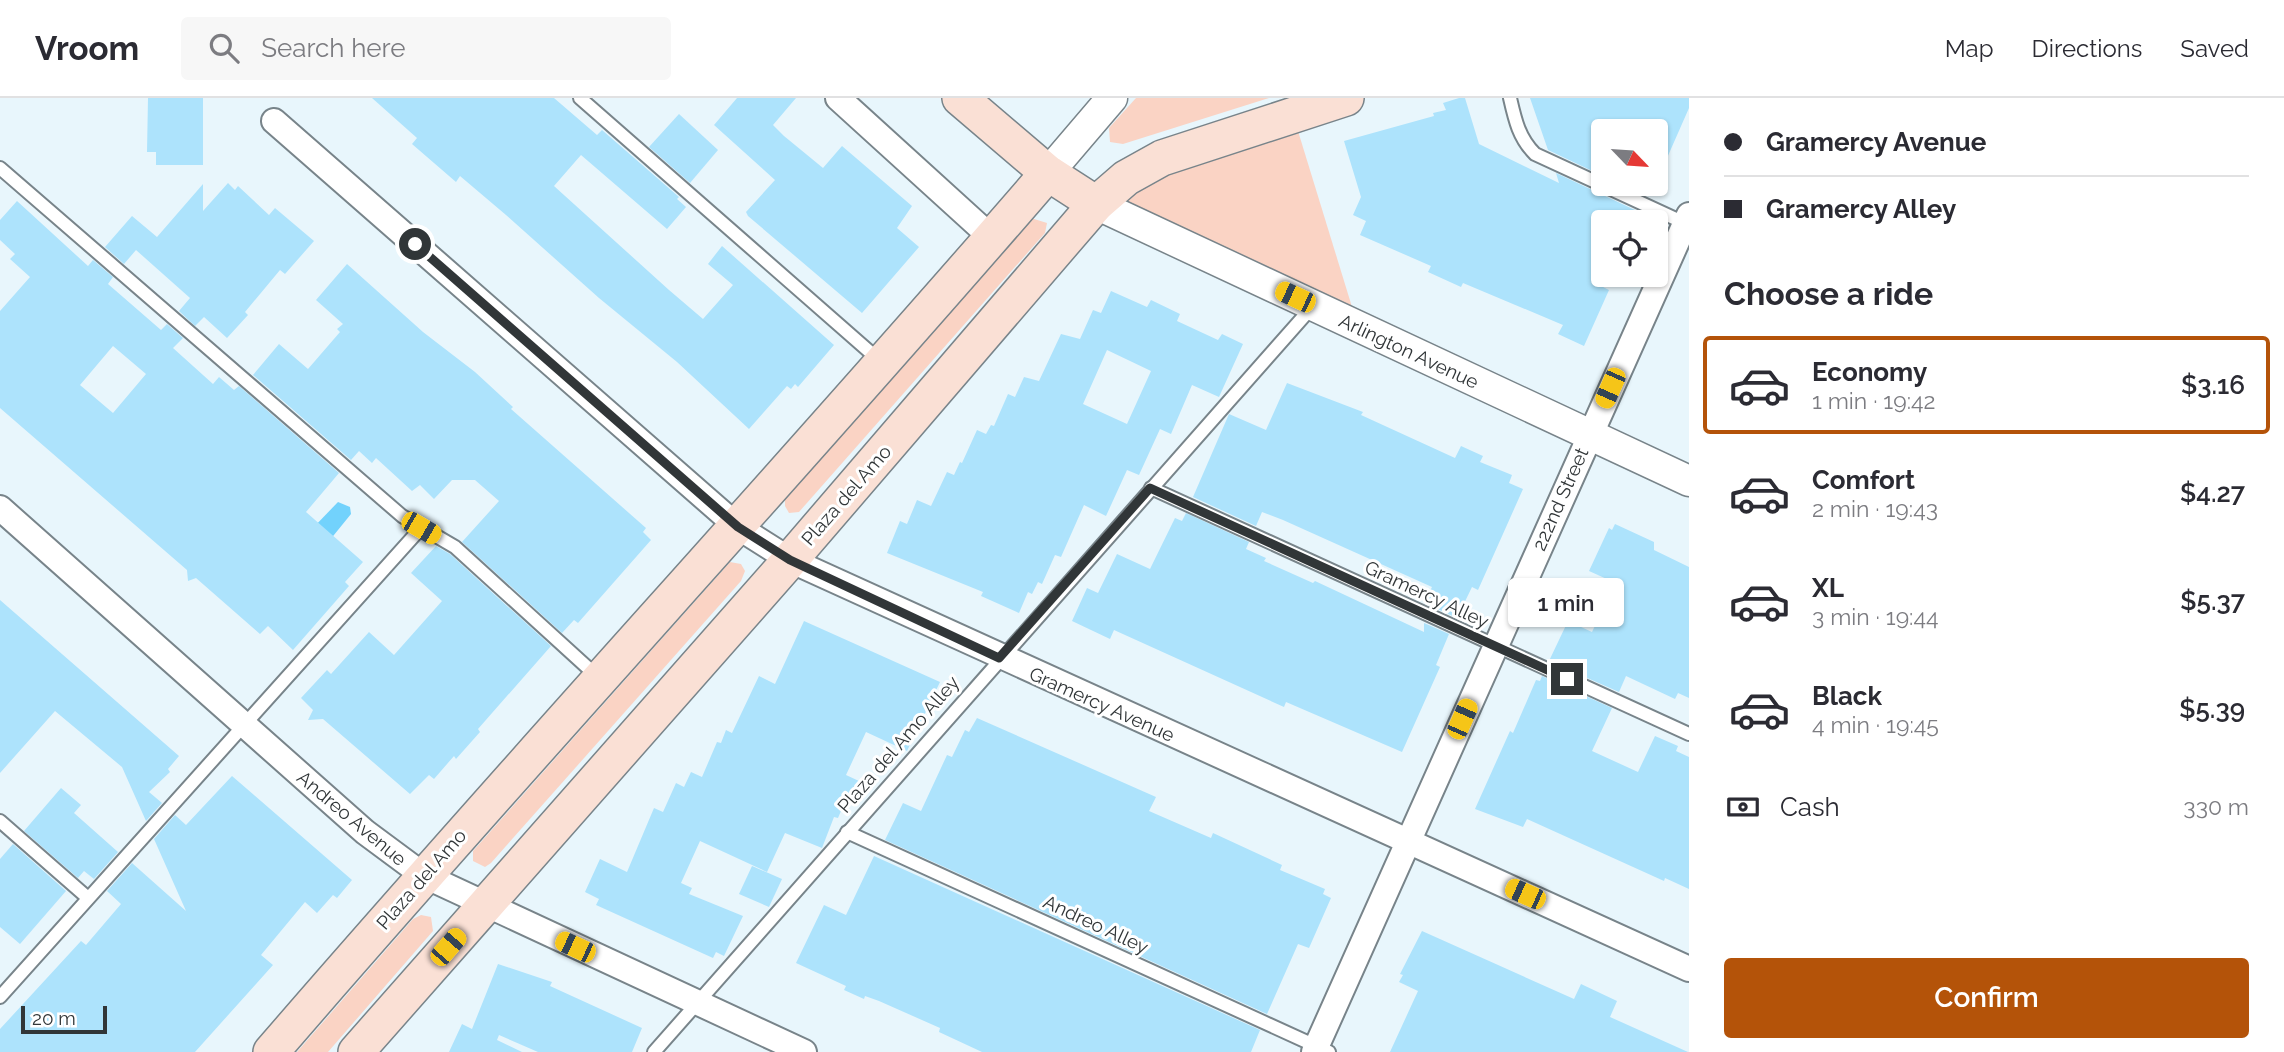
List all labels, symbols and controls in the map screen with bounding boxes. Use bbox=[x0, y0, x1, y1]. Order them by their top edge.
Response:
search box bbox=[181, 17, 671, 80]
text: Vroom bbox=[35, 29, 139, 68]
icon: search bbox=[205, 29, 243, 67]
text: Search here bbox=[261, 33, 406, 63]
text: Map bbox=[1945, 34, 1994, 63]
text: Directions bbox=[2032, 34, 2142, 63]
text: Saved bbox=[2180, 34, 2249, 63]
north arrow bbox=[1591, 119, 1668, 196]
map controls bbox=[1591, 119, 1668, 287]
text: Gramercy Avenue bbox=[1766, 127, 1986, 157]
text: Gramercy Alley bbox=[1766, 194, 1956, 224]
button: locate bbox=[1591, 210, 1668, 287]
route start bbox=[399, 228, 431, 260]
text: Choose a ride bbox=[1724, 275, 1933, 312]
car bbox=[1272, 279, 1319, 315]
street label: Arlington Avenue bbox=[1336, 309, 1482, 393]
icon: car bbox=[1728, 354, 1791, 417]
text: Economy bbox=[1812, 357, 1927, 387]
car bbox=[1592, 365, 1629, 411]
text: $3.16 bbox=[2181, 370, 2245, 400]
text: 1 min · 19:42 bbox=[1812, 387, 1936, 414]
street label: Plaza del Amo bbox=[797, 440, 895, 550]
street label: 222nd Street bbox=[1528, 444, 1593, 554]
icon: car bbox=[1728, 462, 1791, 525]
text: Comfort bbox=[1812, 465, 1915, 495]
text: $4.27 bbox=[2180, 478, 2245, 508]
text: 2 min · 19:43 bbox=[1812, 495, 1938, 522]
car bbox=[398, 508, 445, 548]
street label: Gramercy Alley bbox=[1362, 556, 1492, 632]
icon: car bbox=[1728, 570, 1791, 633]
text: XL bbox=[1812, 573, 1844, 603]
callout: 1 min bbox=[1509, 578, 1625, 626]
text: $5.37 bbox=[2180, 586, 2245, 616]
text: 1 min bbox=[1537, 589, 1595, 616]
text: 3 min · 19:44 bbox=[1812, 603, 1939, 630]
street label: Gramercy Avenue bbox=[1026, 662, 1178, 746]
route end bbox=[1551, 663, 1583, 695]
street label: Plaza del Amo Alley bbox=[833, 671, 963, 817]
icon: car bbox=[1728, 678, 1791, 741]
text: Black bbox=[1812, 681, 1882, 711]
text: $5.39 bbox=[2179, 694, 2245, 724]
car bbox=[1444, 696, 1481, 742]
text: 4 min · 19:45 bbox=[1812, 711, 1939, 738]
street label: Andreo Avenue bbox=[293, 766, 411, 870]
icon: cash bbox=[1724, 788, 1762, 826]
text: Cash bbox=[1780, 792, 1840, 822]
text: 330 m bbox=[2183, 793, 2249, 820]
street label: Plaza del Amo bbox=[372, 824, 470, 934]
car bbox=[1502, 876, 1549, 912]
street label: Andreo Alley bbox=[1040, 890, 1152, 958]
car bbox=[427, 924, 470, 970]
car bbox=[552, 929, 599, 965]
button: Confirm bbox=[1724, 958, 2249, 1038]
scale bar bbox=[21, 1003, 107, 1035]
text: 20 m bbox=[32, 1007, 76, 1029]

